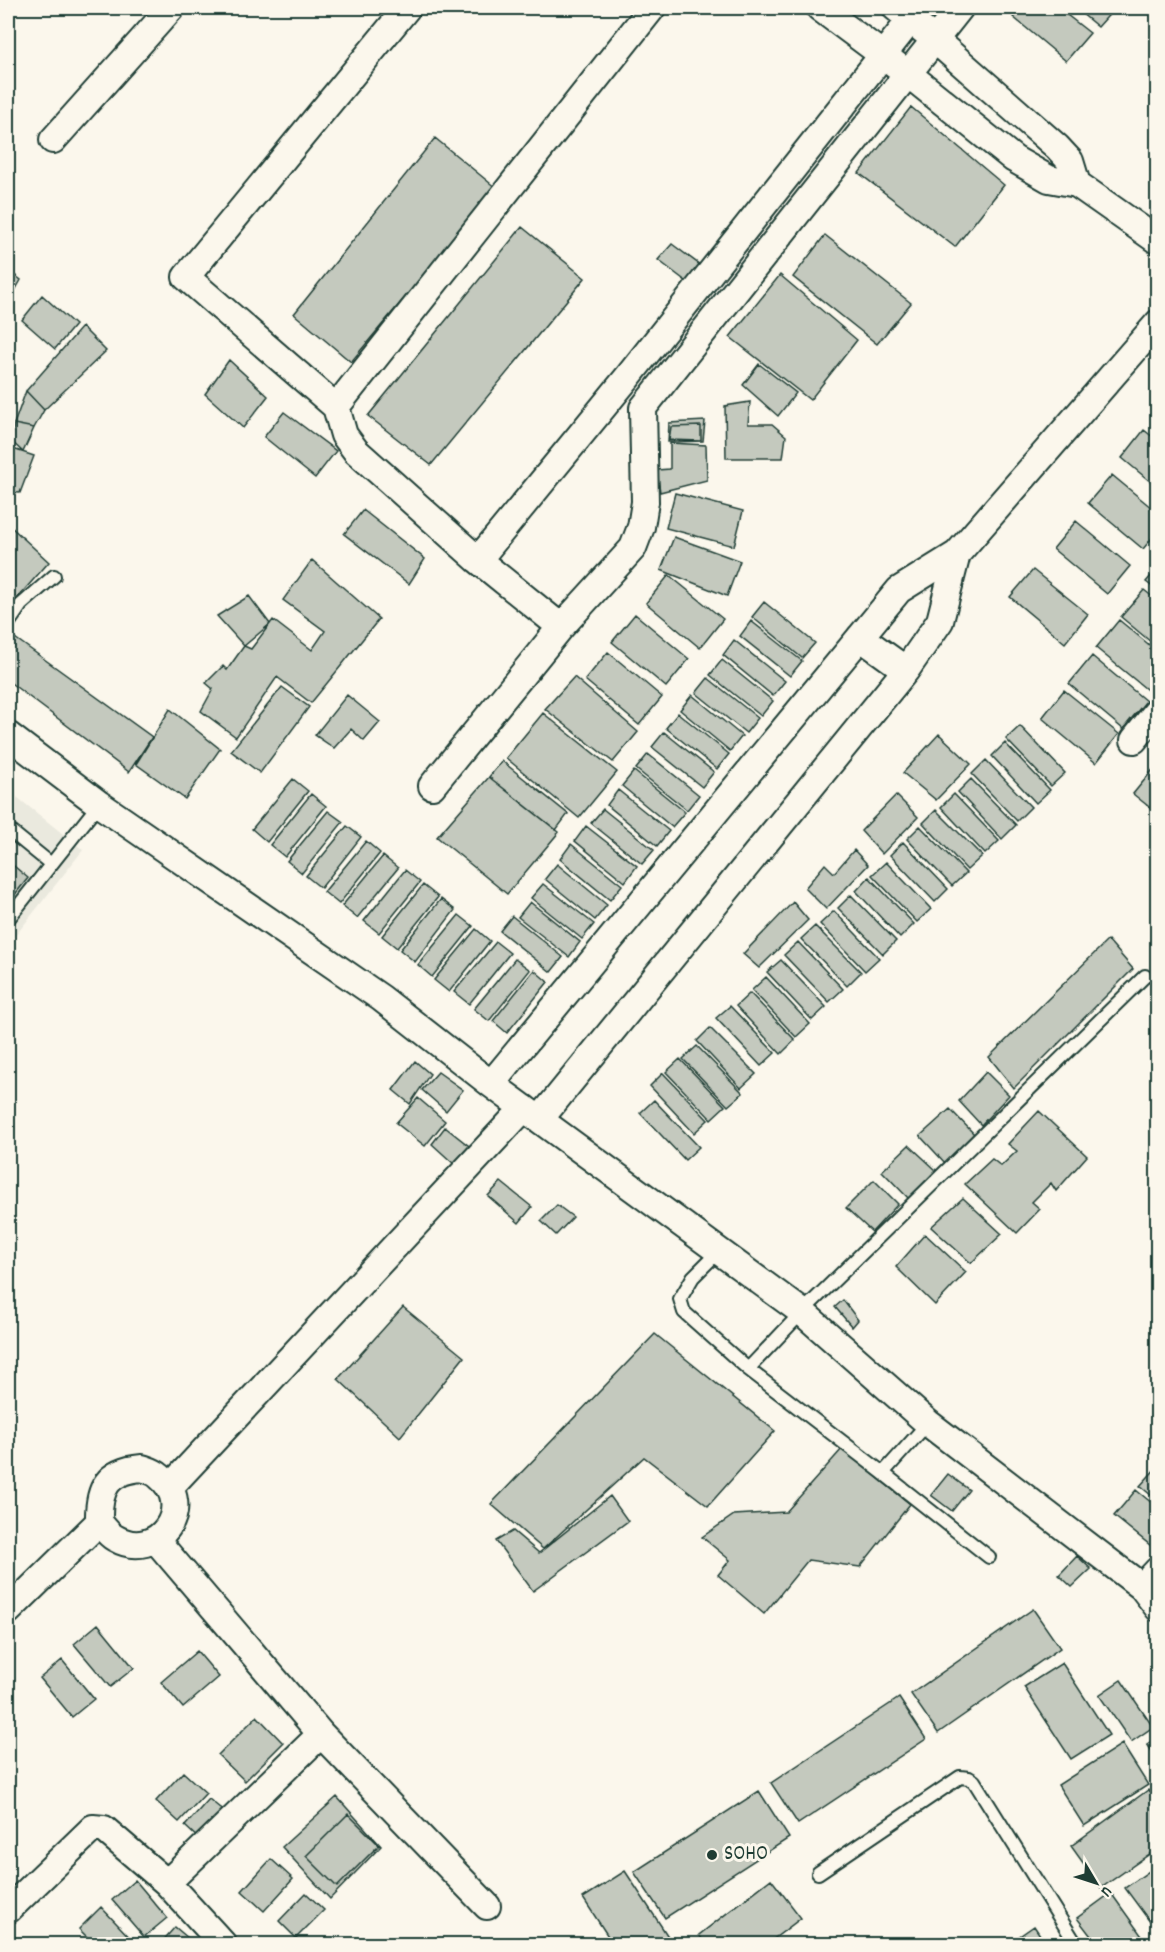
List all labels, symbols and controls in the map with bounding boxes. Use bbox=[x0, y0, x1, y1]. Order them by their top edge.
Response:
place label: SOHO bbox=[724, 1840, 768, 1870]
marker: SOHO bbox=[705, 1848, 719, 1862]
north arrow bbox=[1066, 1853, 1126, 1913]
text: U bbox=[1094, 1881, 1117, 1901]

